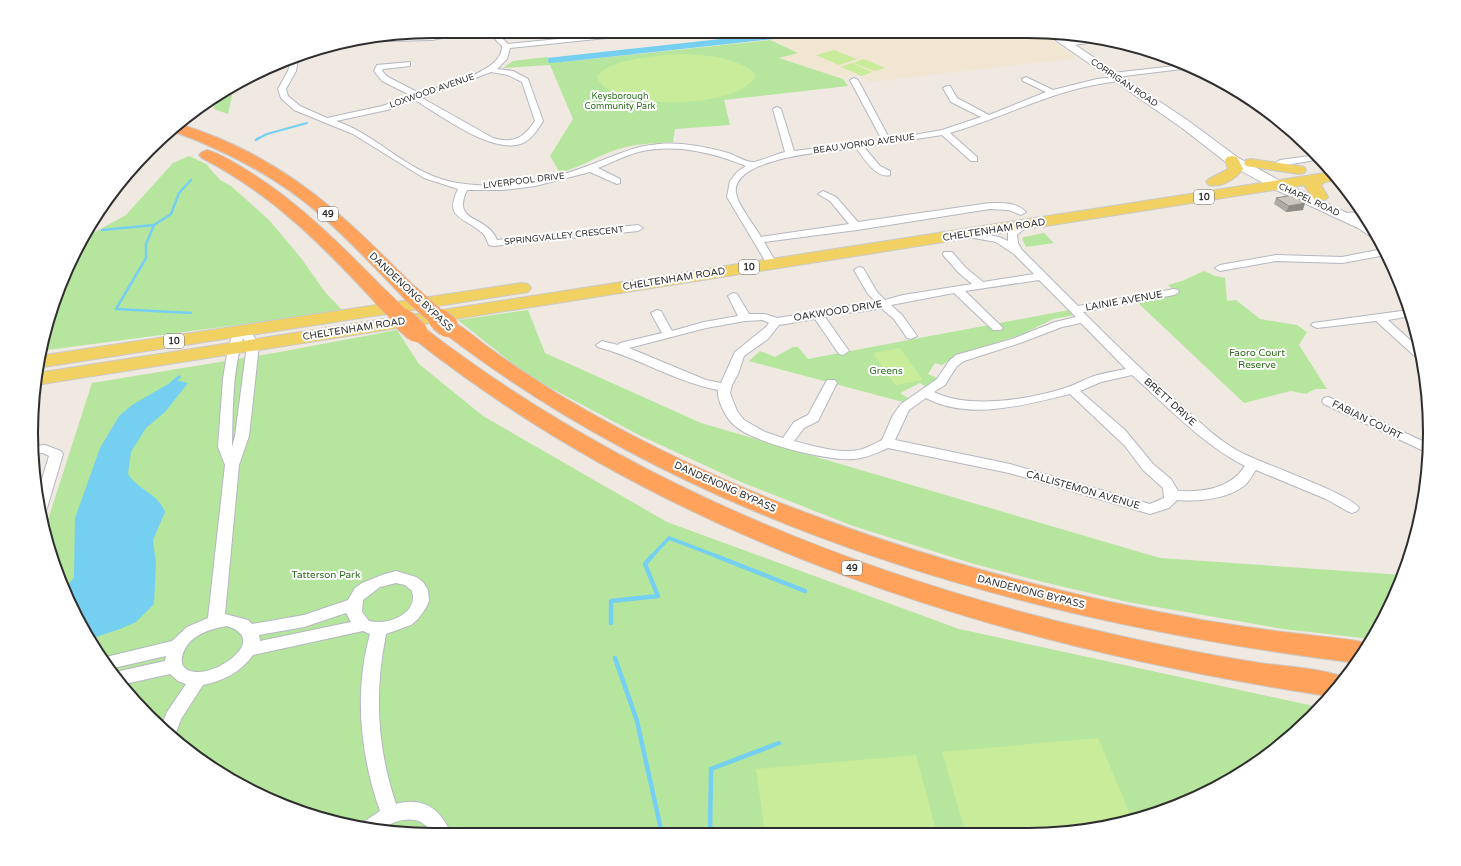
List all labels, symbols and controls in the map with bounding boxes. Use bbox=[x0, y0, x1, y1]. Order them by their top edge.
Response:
street label: CORRIGAN ROAD bbox=[1088, 56, 1160, 110]
street label: LOXWOOD AVENUE bbox=[388, 71, 476, 111]
park label: Keysborough Community Park bbox=[584, 91, 656, 112]
street label: BEAU VORNO AVENUE bbox=[812, 131, 916, 157]
street label: LIVERPOOL DRIVE bbox=[483, 171, 566, 191]
street label: CHAPEL ROAD bbox=[1277, 181, 1342, 219]
road number: 10 bbox=[1194, 190, 1214, 204]
road number: 49 bbox=[318, 207, 338, 221]
street label: CHELTENHAM ROAD bbox=[942, 216, 1046, 244]
street label: SPRINGVALLEY CRESCENT bbox=[504, 224, 625, 248]
street label: DANDENONG BYPASS bbox=[367, 250, 455, 334]
road number: 10 bbox=[739, 260, 759, 274]
street label: CHELTENHAM ROAD bbox=[622, 265, 726, 293]
street label: LAINIE AVENUE bbox=[1085, 288, 1163, 314]
street label: OAKWOOD DRIVE bbox=[793, 298, 883, 324]
street label: CHELTENHAM ROAD bbox=[302, 315, 406, 343]
road number: 10 bbox=[164, 334, 184, 348]
park label: Faoro Court Reserve bbox=[1229, 347, 1285, 371]
park label: Greens bbox=[869, 365, 903, 377]
street label: BRETT DRIVE bbox=[1141, 375, 1199, 429]
street label: FABIAN COURT bbox=[1330, 398, 1404, 442]
street label: DANDENONG BYPASS bbox=[672, 459, 778, 515]
street label: CALLISTEMON AVENUE bbox=[1025, 468, 1141, 512]
road number: 49 bbox=[842, 561, 862, 575]
park label: Tatterson Park bbox=[292, 569, 361, 581]
street label: DANDENONG BYPASS bbox=[976, 573, 1086, 611]

